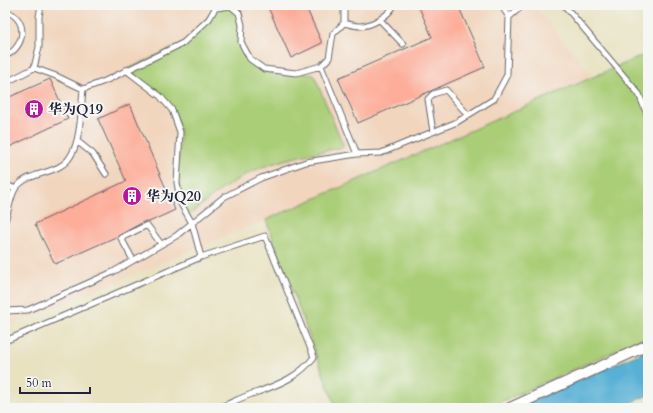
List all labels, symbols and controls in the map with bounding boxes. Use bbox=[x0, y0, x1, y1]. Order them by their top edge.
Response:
building icon: 华为Q19 bbox=[23, 98, 45, 120]
place label: 华为Q19 bbox=[48, 100, 103, 119]
building icon: 华为Q20 bbox=[121, 185, 143, 207]
place label: 华为Q20 bbox=[146, 187, 201, 206]
scale bar bbox=[20, 369, 90, 395]
text: 50 m bbox=[26, 375, 53, 391]

